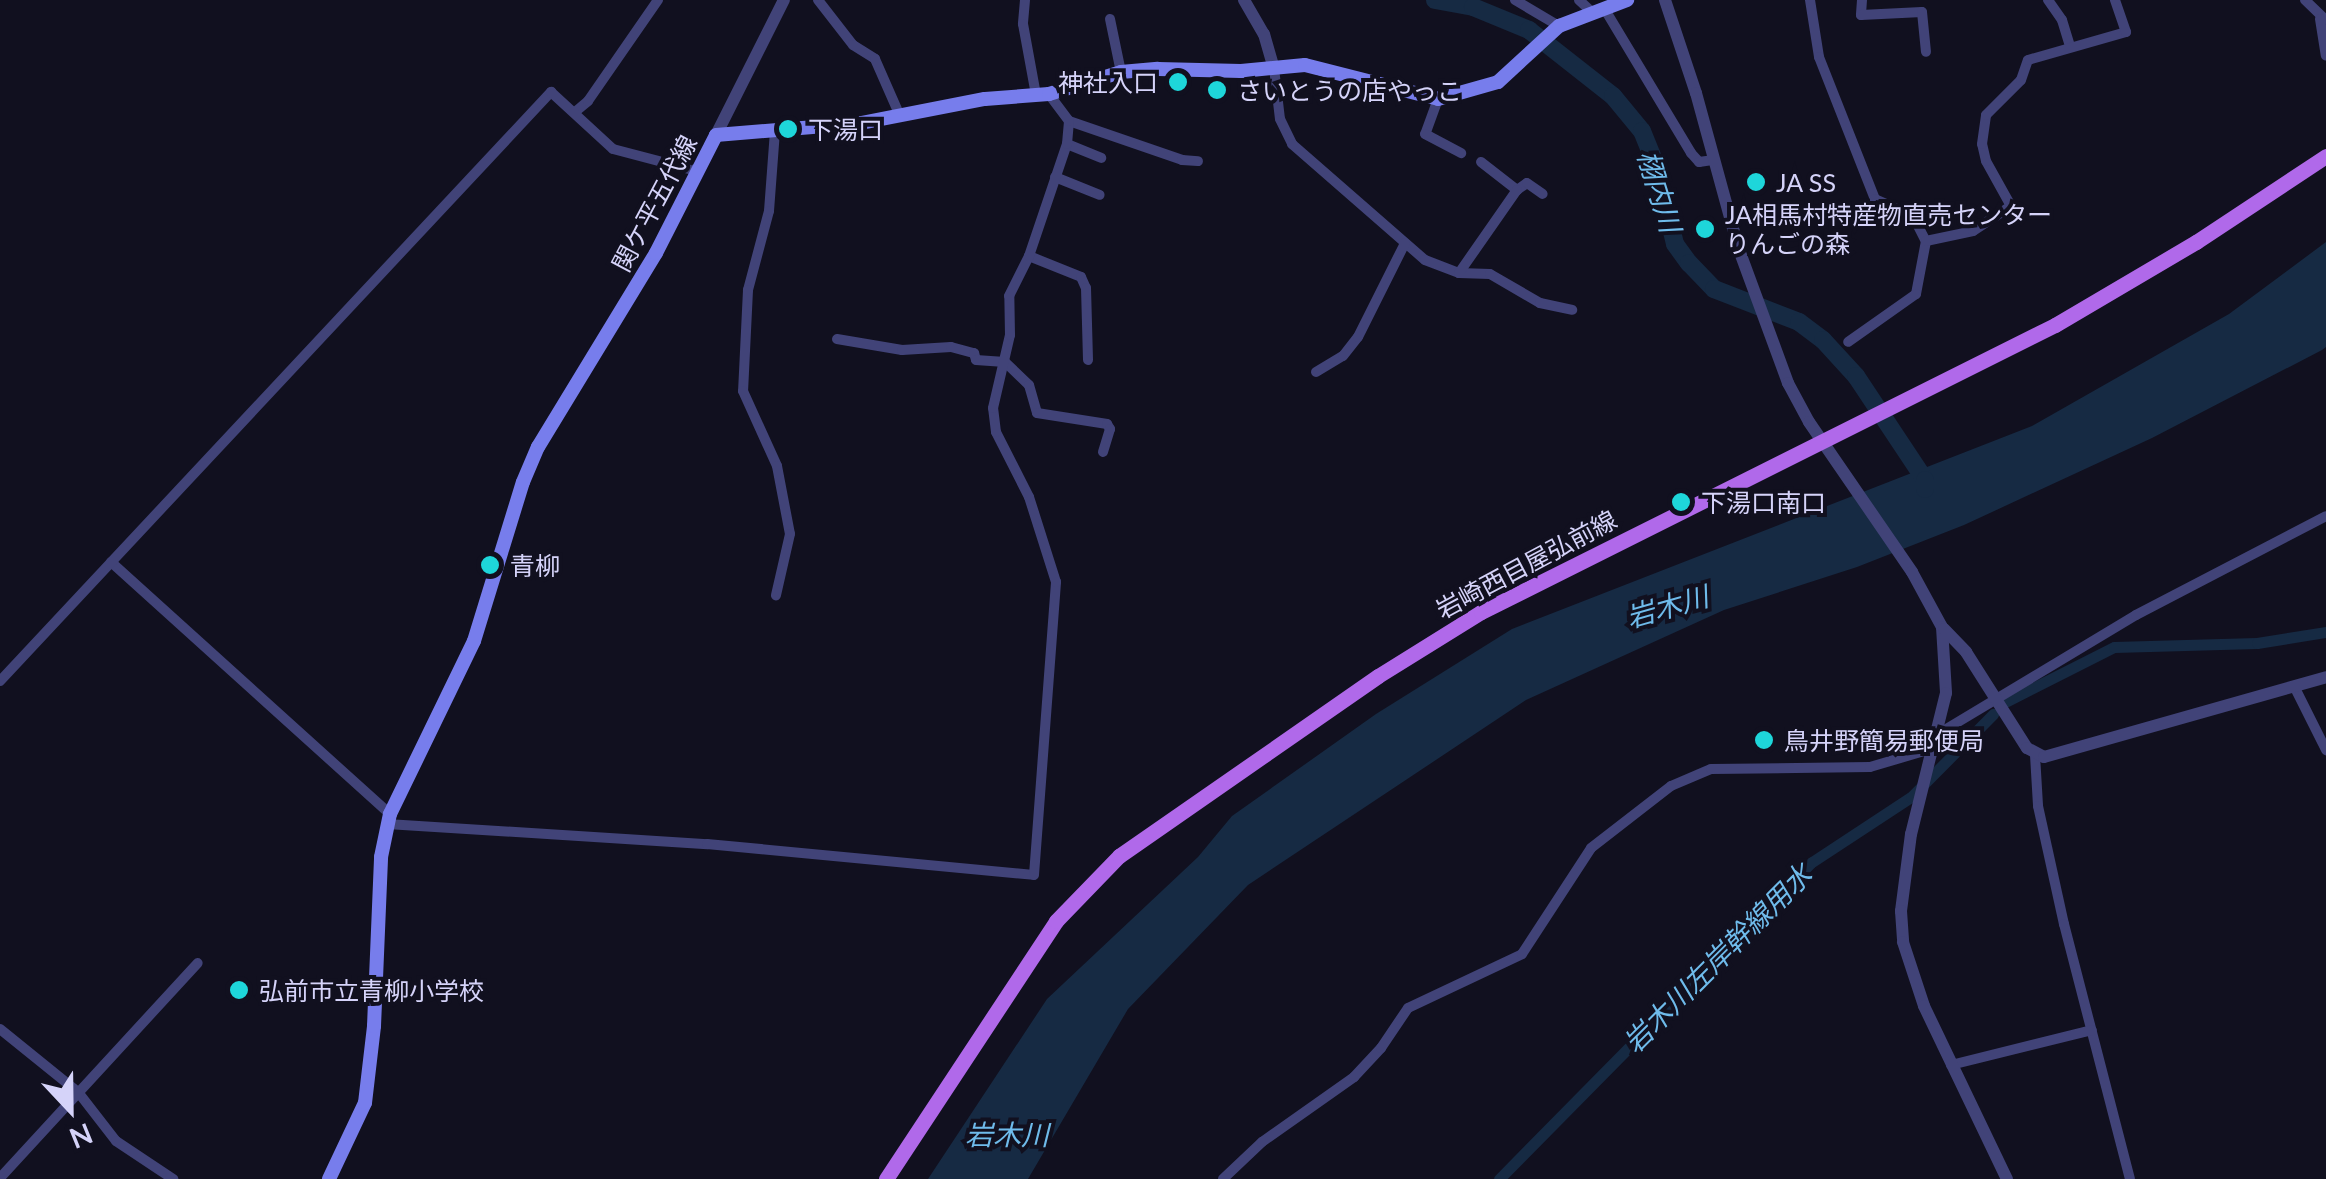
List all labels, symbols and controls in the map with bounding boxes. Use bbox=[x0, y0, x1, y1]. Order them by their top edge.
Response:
place label: 神社入口 bbox=[1058, 67, 1158, 97]
marker: 神社入口 bbox=[1167, 71, 1189, 93]
place label: さいとうの店やっこ bbox=[1237, 75, 1462, 105]
marker: さいとうの店やっこ bbox=[1206, 79, 1228, 101]
place label: 下湯口 bbox=[808, 114, 883, 144]
marker: 下湯口 bbox=[777, 118, 799, 140]
street label: 関ケ平五代線 bbox=[606, 130, 702, 276]
water label: 栩内川 bbox=[1632, 146, 1688, 236]
place label: JA SS bbox=[1776, 167, 1837, 197]
marker: JA SS bbox=[1745, 171, 1767, 193]
place label: JA相馬村特産物直売センター りんごの森 bbox=[1725, 200, 2052, 259]
marker: JA相馬村特産物直売センター りんごの森 bbox=[1694, 218, 1716, 240]
place label: 下湯口南口 bbox=[1701, 487, 1826, 517]
marker: 下湯口南口 bbox=[1670, 491, 1692, 513]
street label: 岩崎西目屋弘前線 bbox=[1431, 504, 1621, 624]
place label: 青柳 bbox=[510, 550, 560, 580]
marker: 青柳 bbox=[479, 554, 501, 576]
water label: 岩木川 bbox=[1622, 578, 1712, 634]
place label: 鳥井野簡易郵便局 bbox=[1784, 725, 1984, 755]
marker: 鳥井野簡易郵便局 bbox=[1753, 729, 1775, 751]
water label: 岩木川左岸幹線用水 bbox=[1616, 857, 1818, 1059]
place label: 弘前市立青柳小学校 bbox=[259, 975, 484, 1005]
marker: 弘前市立青柳小学校 bbox=[228, 979, 250, 1001]
north arrow bbox=[20, 1059, 120, 1159]
text: N bbox=[65, 1117, 98, 1157]
water label: 岩木川 bbox=[965, 1117, 1049, 1151]

